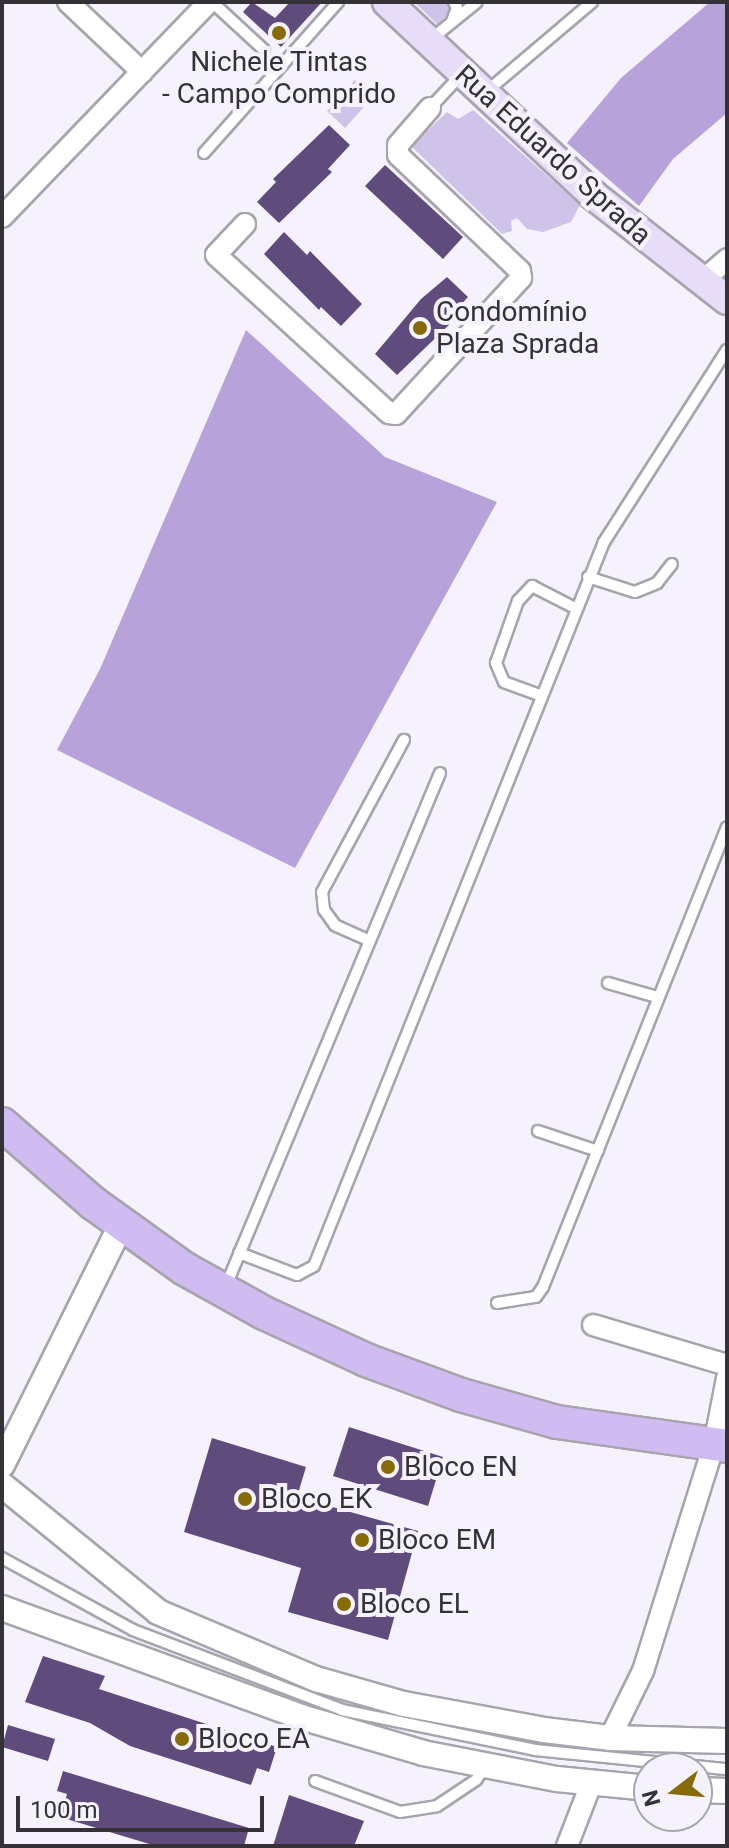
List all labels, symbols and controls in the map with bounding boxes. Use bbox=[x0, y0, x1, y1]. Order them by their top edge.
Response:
marker: Nichele Tintas - Campo Comprido bbox=[270, 24, 288, 42]
place label: Nichele Tintas - Campo Comprido bbox=[162, 45, 396, 111]
street label: Rua Eduardo Sprada bbox=[448, 58, 658, 252]
place label: Condomínio Plaza Sprada bbox=[436, 295, 599, 361]
marker: Condomínio Plaza Sprada bbox=[411, 319, 429, 337]
place label: Bloco EN bbox=[404, 1450, 518, 1484]
marker: Bloco EN bbox=[379, 1458, 397, 1476]
place label: Bloco EK bbox=[261, 1482, 372, 1516]
marker: Bloco EK bbox=[236, 1490, 254, 1508]
place label: Bloco EM bbox=[378, 1523, 496, 1557]
marker: Bloco EM bbox=[353, 1531, 371, 1549]
place label: Bloco EL bbox=[360, 1587, 469, 1621]
marker: Bloco EL bbox=[335, 1595, 353, 1613]
place label: Bloco EA bbox=[198, 1722, 310, 1756]
marker: Bloco EA bbox=[173, 1730, 191, 1748]
north arrow bbox=[633, 1752, 713, 1832]
scale bar bbox=[20, 1780, 268, 1830]
text: N bbox=[637, 1787, 666, 1809]
text: 100 m bbox=[30, 1796, 97, 1824]

